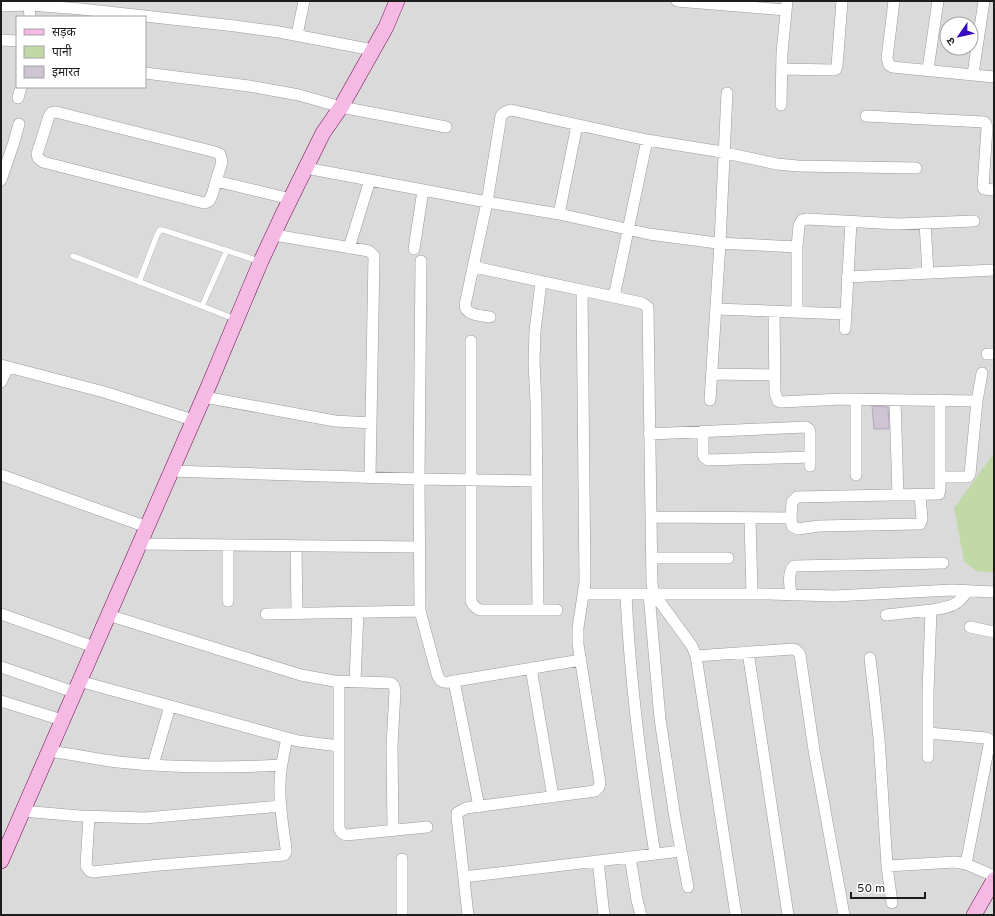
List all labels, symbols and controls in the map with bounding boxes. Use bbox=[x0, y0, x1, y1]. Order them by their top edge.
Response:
legend bbox=[16, 16, 146, 88]
north arrow bbox=[939, 16, 979, 56]
text: सड़क bbox=[52, 25, 77, 41]
text: उ bbox=[944, 34, 959, 48]
text: पानी bbox=[52, 44, 73, 61]
text: इमारत bbox=[52, 65, 81, 81]
scale bar bbox=[851, 874, 925, 900]
text: 50 m bbox=[857, 881, 885, 897]

